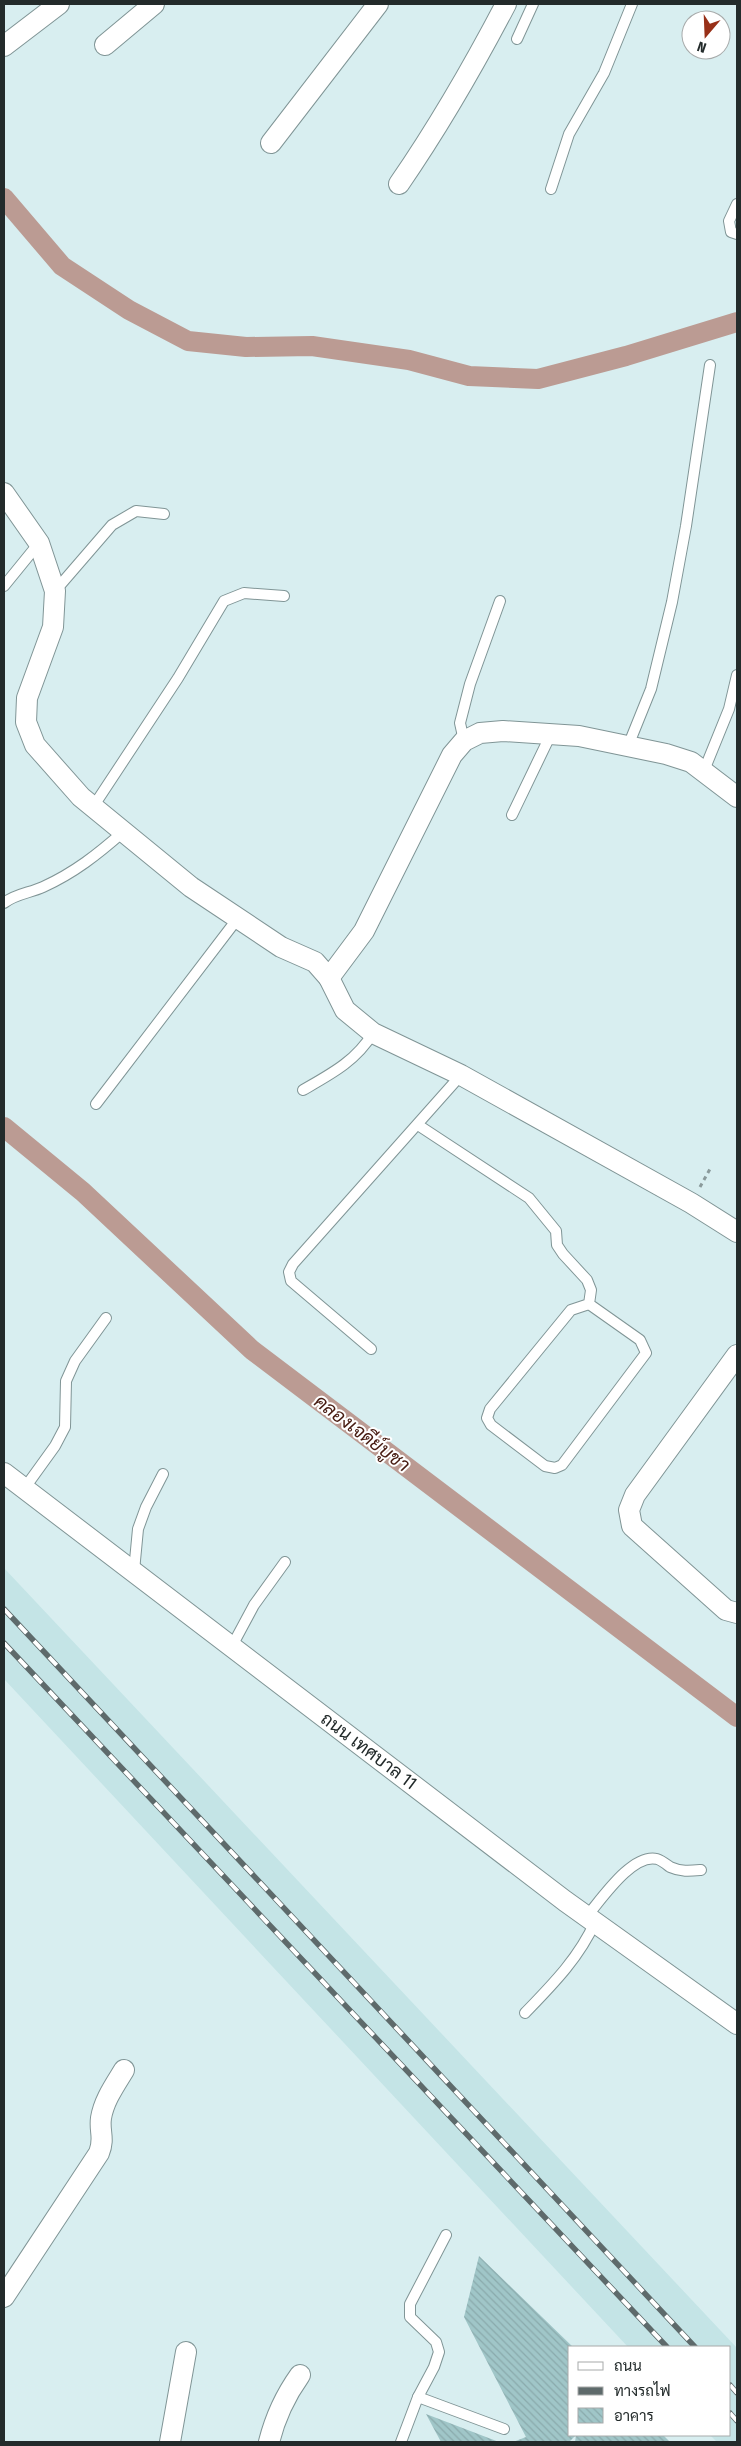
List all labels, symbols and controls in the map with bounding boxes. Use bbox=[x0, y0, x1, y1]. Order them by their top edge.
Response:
north arrow bbox=[681, 10, 731, 60]
text: N bbox=[695, 37, 709, 56]
water label: คลองเจดีย์บูชา bbox=[308, 1389, 415, 1478]
street label: ถนน เทศบาล 11 bbox=[317, 1708, 421, 1794]
legend bbox=[568, 2346, 731, 2436]
text: ถนน bbox=[614, 2357, 642, 2375]
text: ทางรถไฟ bbox=[614, 2381, 671, 2400]
text: อาคาร bbox=[614, 2407, 654, 2425]

